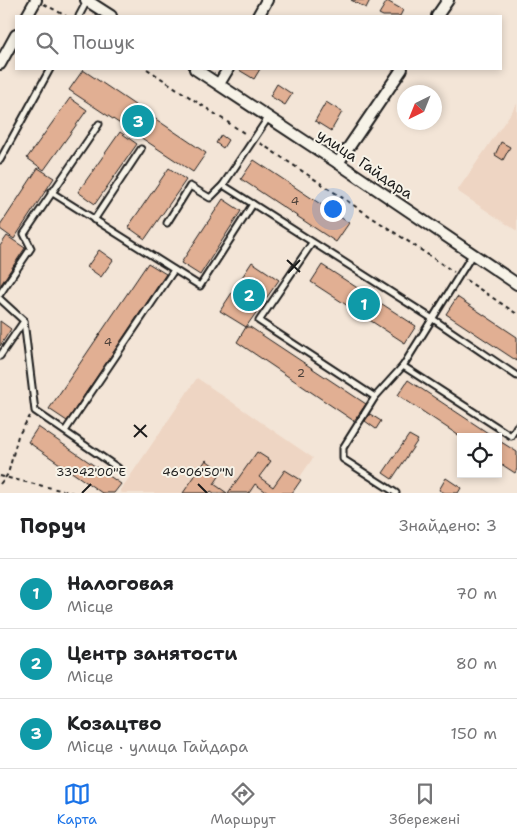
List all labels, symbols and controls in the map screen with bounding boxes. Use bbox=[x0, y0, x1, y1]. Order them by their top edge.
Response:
search box bbox=[15, 15, 502, 70]
icon: search bbox=[33, 29, 61, 57]
text: Пошук bbox=[73, 30, 135, 55]
north arrow bbox=[397, 85, 442, 130]
pin: 3 bbox=[122, 102, 154, 140]
street label: улица Гайдара bbox=[313, 124, 417, 204]
house number: 4 bbox=[291, 193, 299, 209]
your location bbox=[320, 196, 346, 222]
pin: 2 bbox=[233, 276, 265, 314]
pin: 1 bbox=[348, 285, 380, 323]
house number: 4 bbox=[104, 334, 112, 350]
house number: 2 bbox=[297, 365, 305, 381]
map controls bbox=[457, 433, 502, 478]
button: locate bbox=[457, 433, 502, 478]
text: 33°42'00"E bbox=[56, 464, 126, 480]
text: 46°06'50"N bbox=[162, 464, 234, 480]
text: Поруч bbox=[20, 512, 86, 540]
text: Знайдено: 3 bbox=[399, 515, 497, 536]
text: Налоговая bbox=[67, 571, 174, 596]
text: 1 bbox=[32, 583, 40, 604]
text: 70 m bbox=[456, 583, 497, 604]
text: Місце bbox=[67, 596, 114, 617]
text: Центр занятости bbox=[67, 641, 237, 666]
text: 2 bbox=[30, 653, 42, 674]
text: 80 m bbox=[456, 653, 497, 674]
text: Місце bbox=[67, 666, 114, 687]
text: Козацтво bbox=[67, 711, 162, 736]
text: 3 bbox=[30, 723, 42, 744]
text: 150 m bbox=[450, 723, 497, 744]
text: Місце · улица Гайдара bbox=[67, 736, 248, 757]
tab: Карта bbox=[57, 780, 97, 828]
tab: Маршрут bbox=[210, 780, 276, 828]
tab: Збережені bbox=[389, 780, 460, 828]

